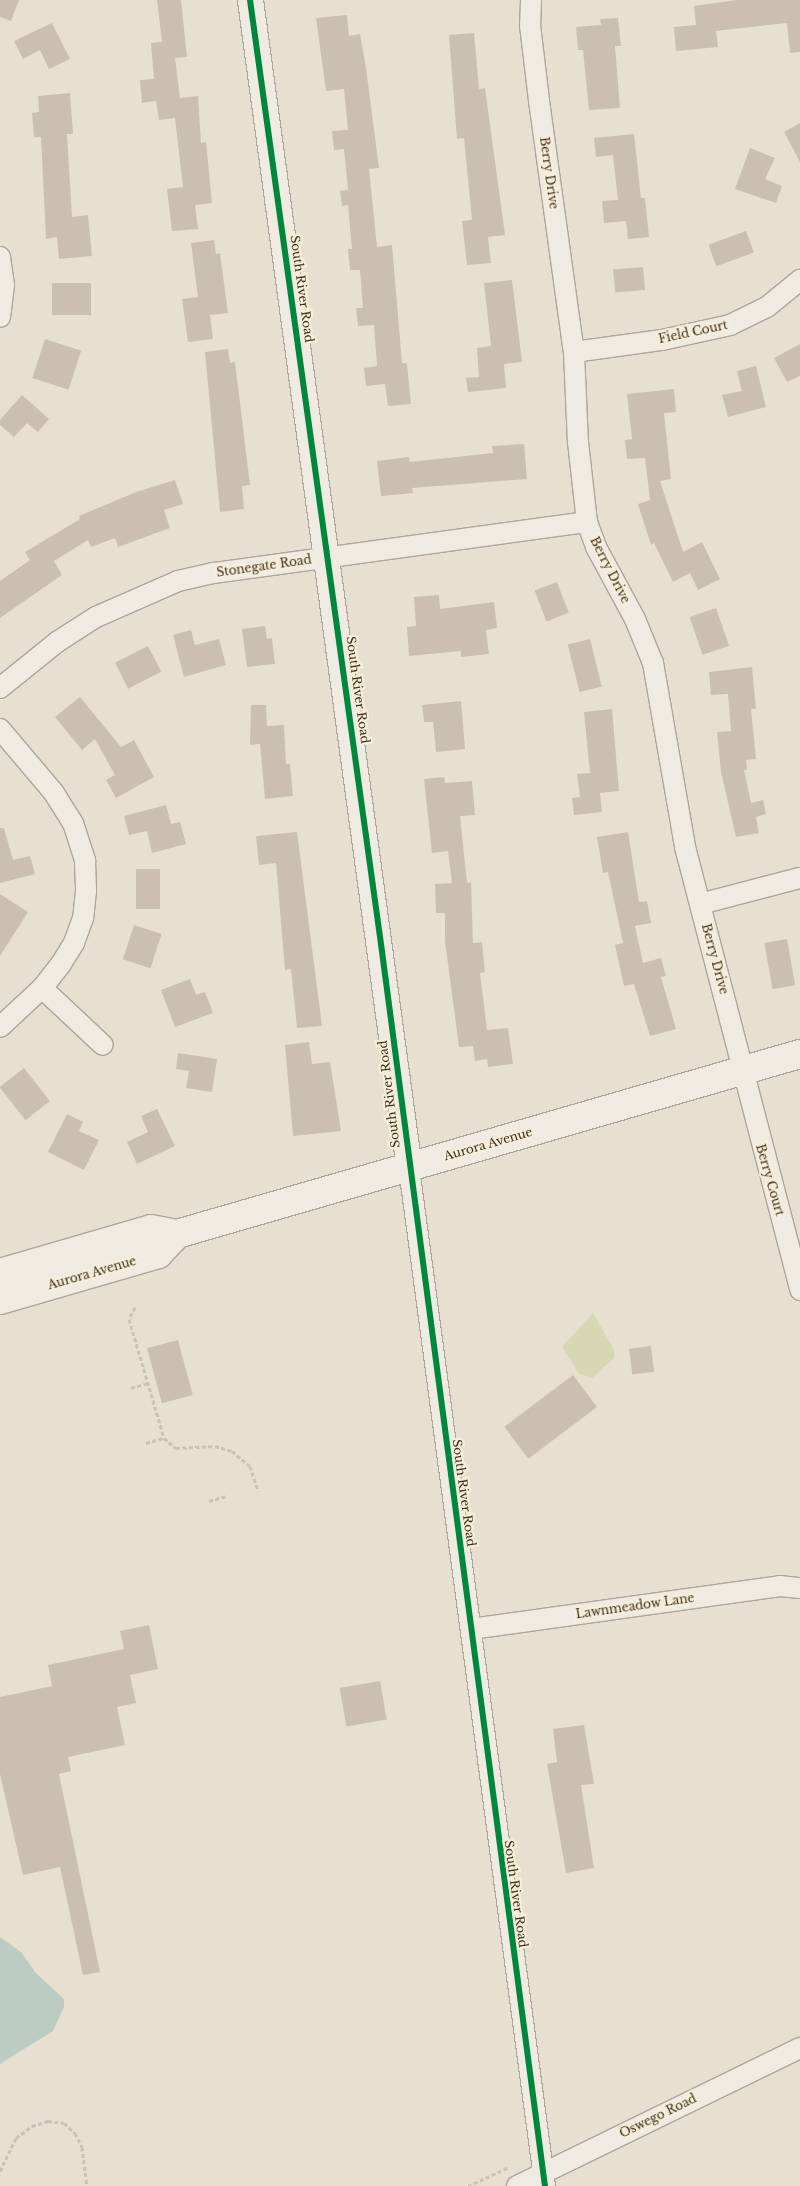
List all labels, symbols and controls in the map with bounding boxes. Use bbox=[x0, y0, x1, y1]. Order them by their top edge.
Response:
street label: Berry Drive bbox=[537, 136, 561, 210]
street label: South River Road bbox=[287, 234, 317, 344]
street label: Field Court bbox=[657, 318, 729, 346]
street label: Berry Drive bbox=[587, 534, 633, 606]
street label: Stonegate Road bbox=[216, 552, 312, 580]
street label: South River Road bbox=[343, 635, 373, 745]
street label: Berry Drive bbox=[699, 922, 731, 996]
street label: South River Road bbox=[375, 1039, 403, 1149]
street label: Aurora Avenue bbox=[442, 1124, 534, 1164]
street label: Berry Court bbox=[753, 1142, 787, 1218]
street label: Aurora Avenue bbox=[46, 1253, 138, 1293]
street label: South River Road bbox=[449, 1438, 479, 1548]
street label: Lawnmeadow Lane bbox=[575, 1591, 695, 1621]
street label: South River Road bbox=[501, 1839, 531, 1949]
street label: Oswego Road bbox=[617, 2091, 699, 2141]

